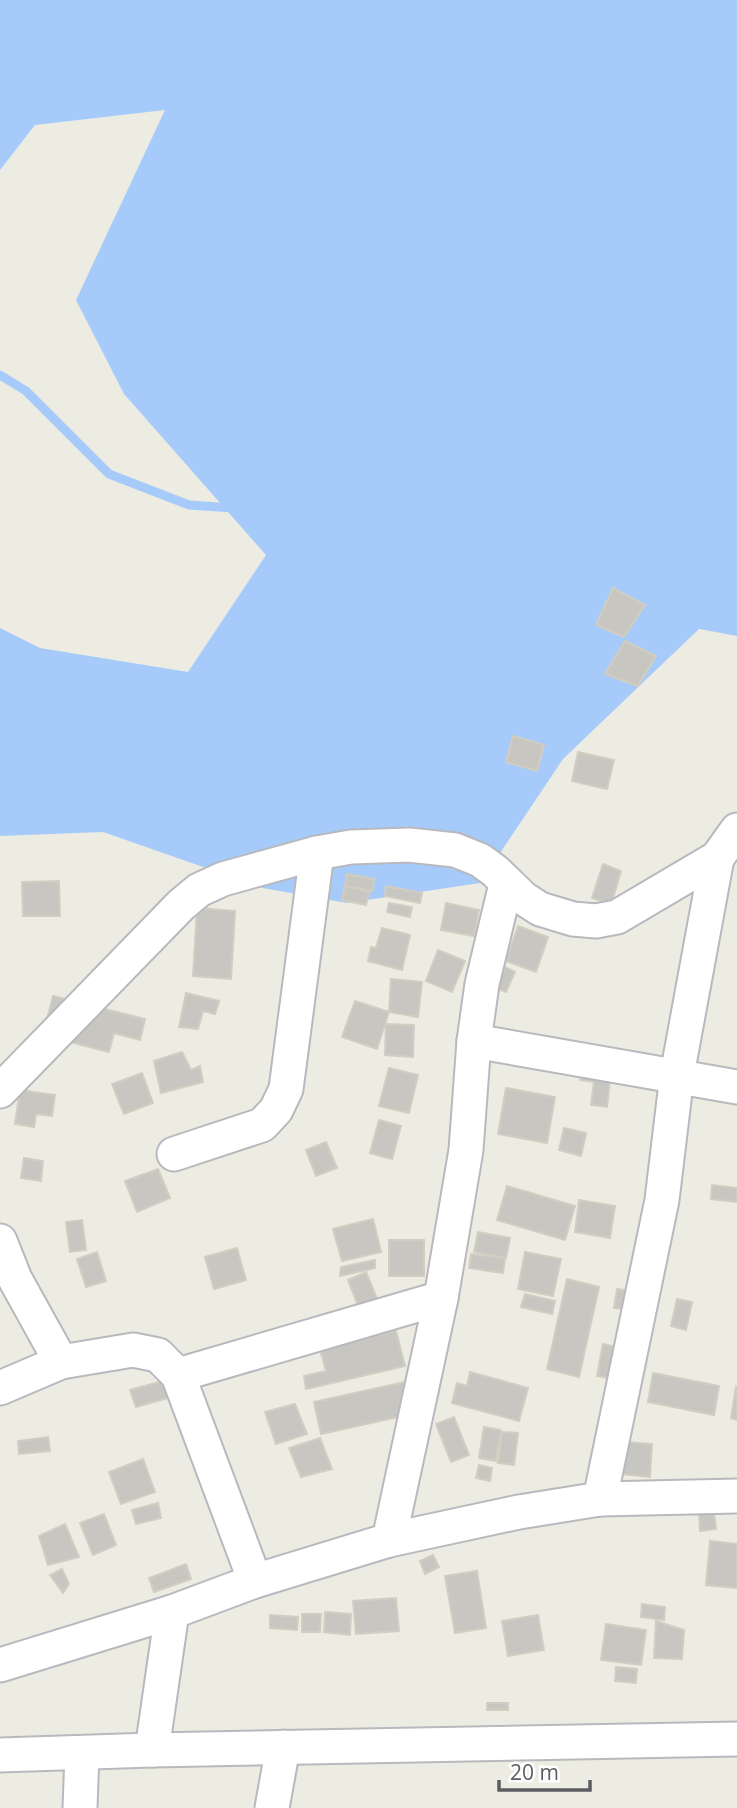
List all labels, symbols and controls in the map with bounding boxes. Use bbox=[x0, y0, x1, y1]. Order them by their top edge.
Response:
scale bar bbox=[499, 1748, 590, 1792]
text: 20 m bbox=[510, 1758, 559, 1786]

